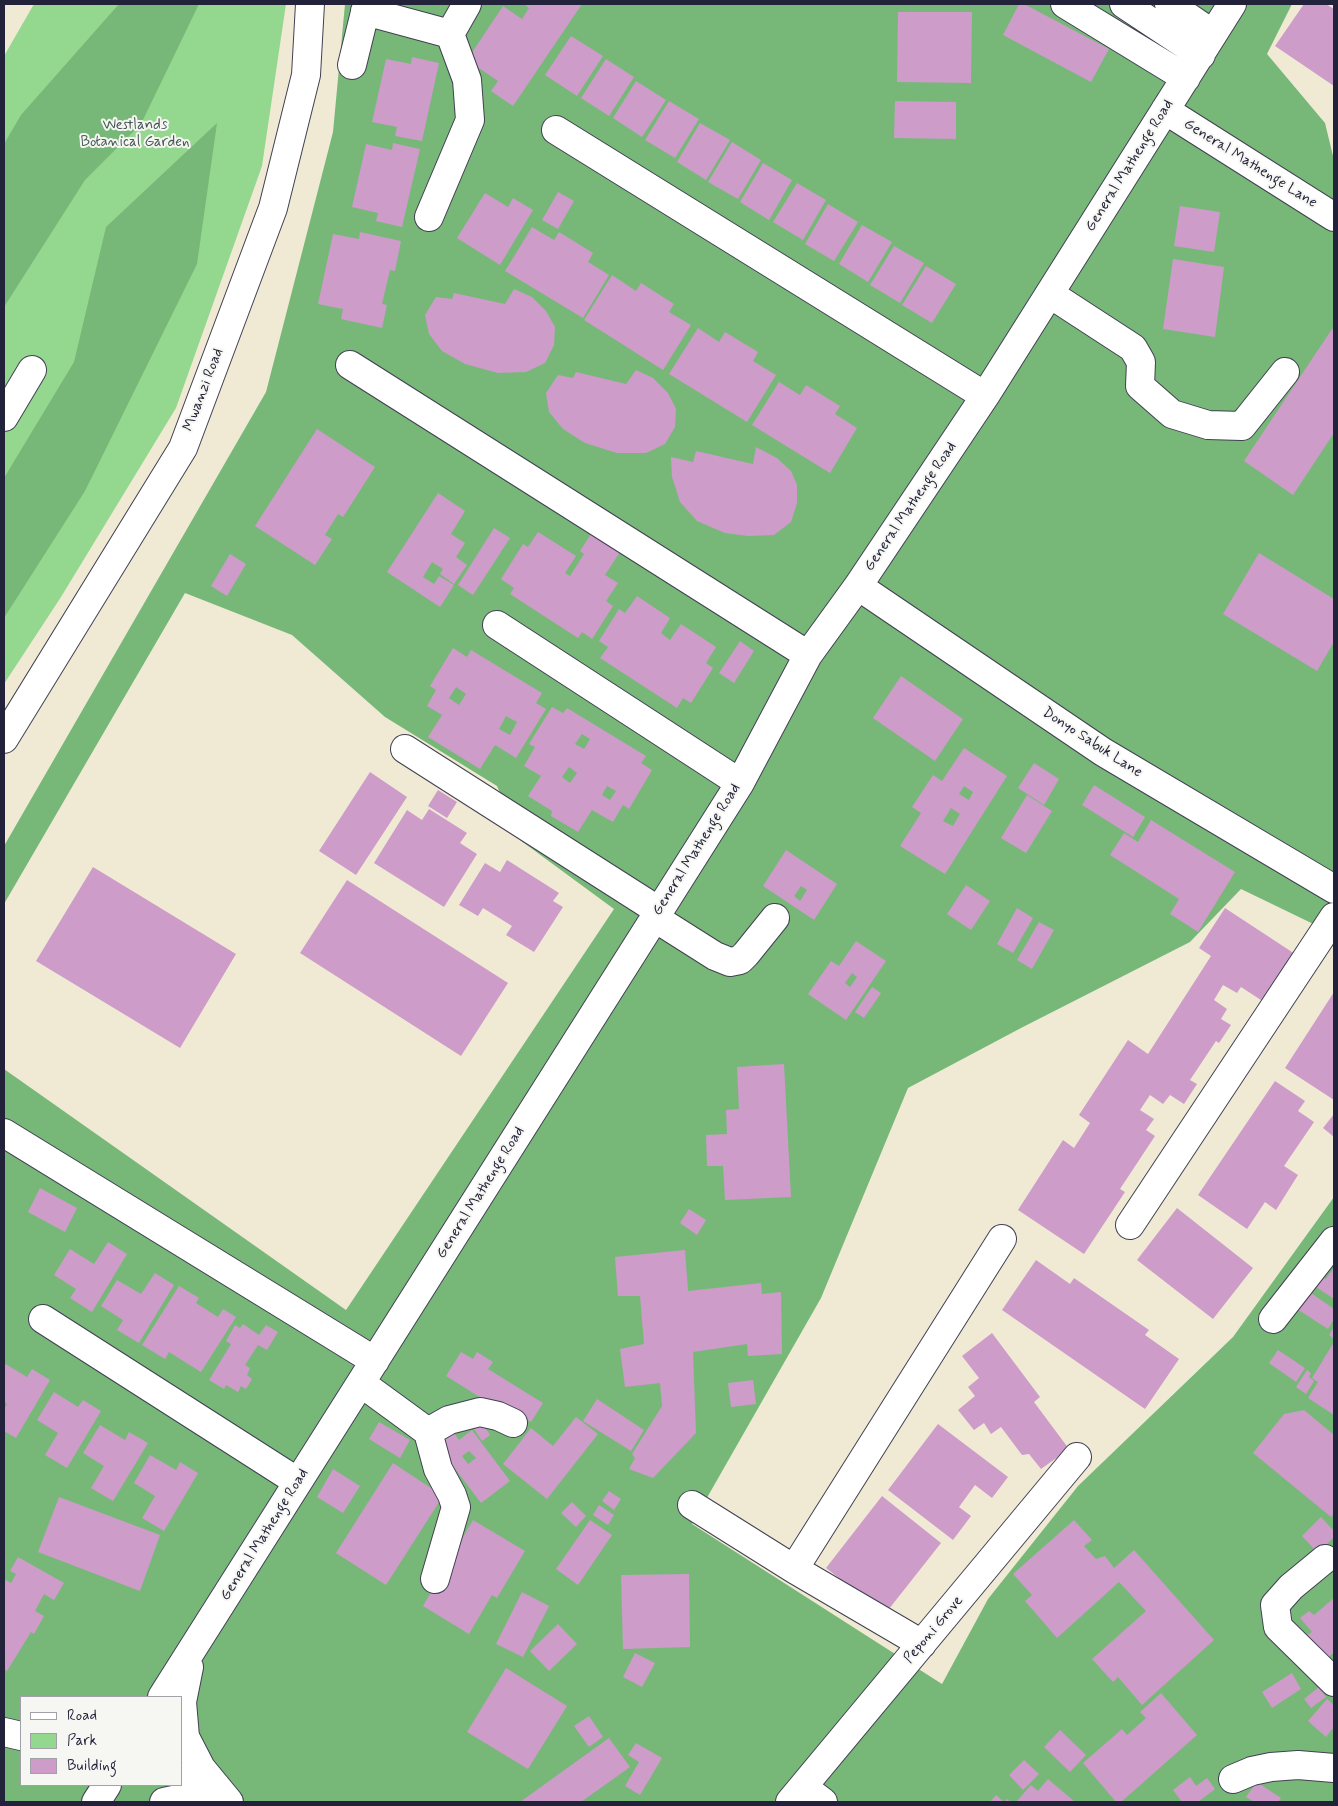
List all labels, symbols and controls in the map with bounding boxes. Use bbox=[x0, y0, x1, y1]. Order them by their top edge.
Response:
street label: General Mathenge Road bbox=[1082, 97, 1178, 235]
street label: General Mathenge Lane bbox=[1180, 115, 1320, 213]
park label: Westlands Botanical Garden bbox=[80, 117, 190, 152]
street label: Mwanzi Road bbox=[180, 346, 228, 434]
street label: General Mathenge Road bbox=[861, 439, 961, 575]
street label: Donyo Sabuk Lane bbox=[1039, 704, 1145, 782]
street label: General Mathenge Road bbox=[649, 781, 745, 919]
street label: General Mathenge Road bbox=[433, 1124, 529, 1262]
street label: General Mathenge Road bbox=[217, 1466, 313, 1604]
street label: Peponi Grove bbox=[900, 1592, 968, 1668]
legend bbox=[20, 1696, 182, 1786]
text: Road bbox=[67, 1706, 97, 1726]
text: Park bbox=[67, 1731, 97, 1751]
text: Building bbox=[67, 1756, 117, 1776]

